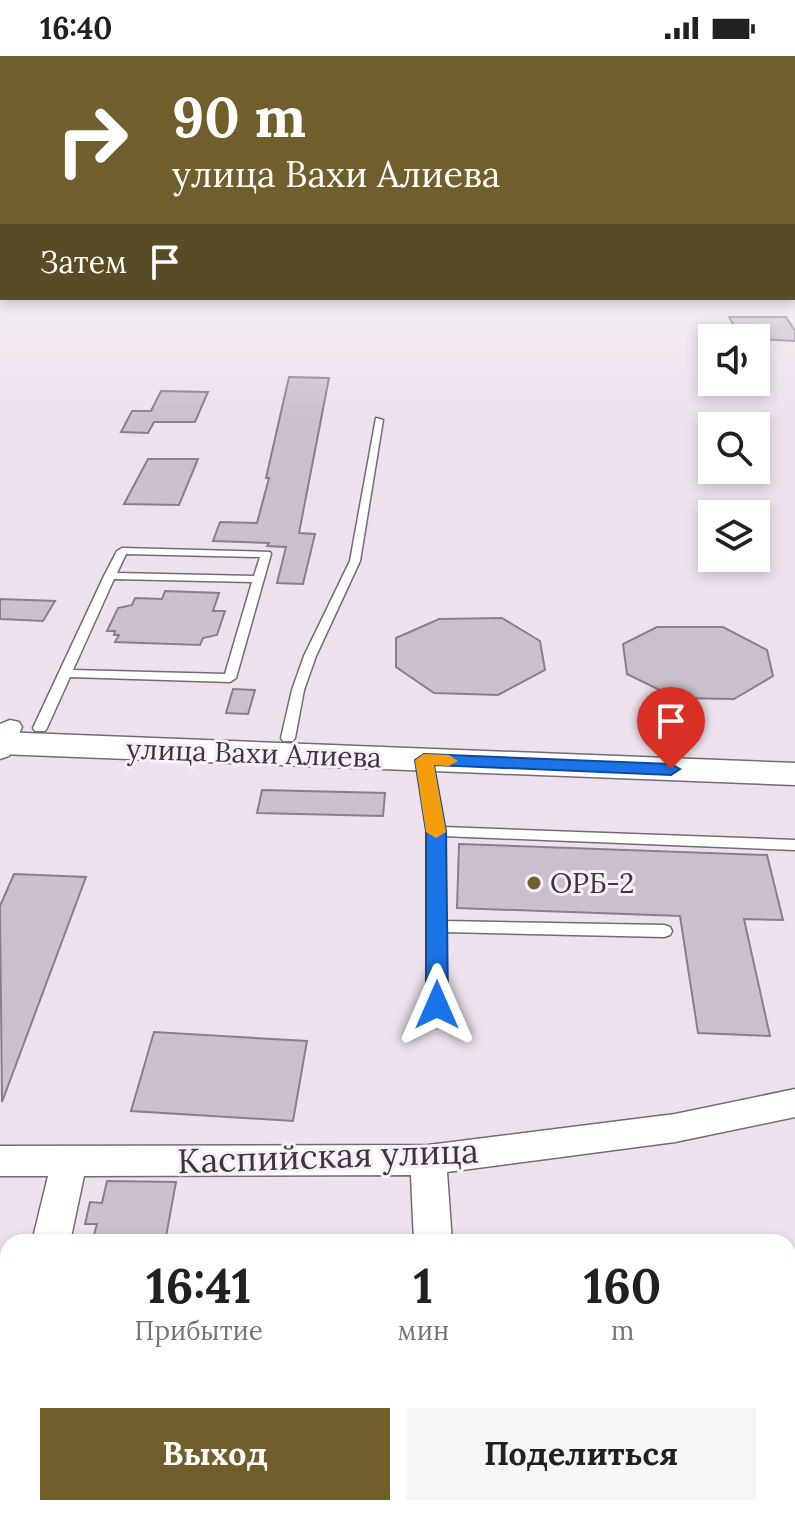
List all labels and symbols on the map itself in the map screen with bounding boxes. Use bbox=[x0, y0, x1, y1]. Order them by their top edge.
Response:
pin bbox=[637, 687, 705, 769]
street label: улица Вахи Алиева bbox=[126, 731, 382, 775]
place label: ОРБ-2 bbox=[550, 865, 634, 901]
marker: ОРБ-2 bbox=[525, 874, 543, 892]
position arrow bbox=[395, 963, 479, 1047]
street label: Каспийская улица bbox=[177, 1129, 479, 1183]

